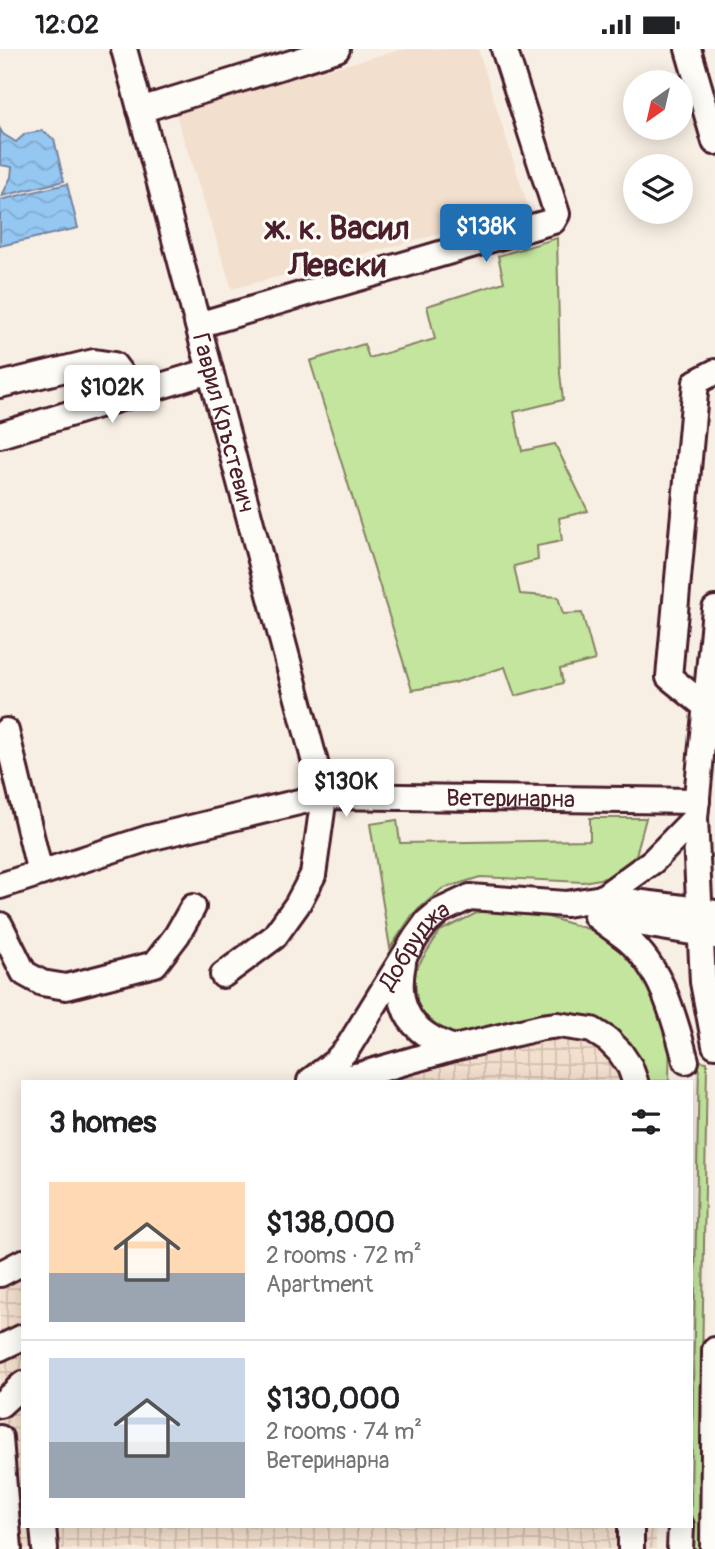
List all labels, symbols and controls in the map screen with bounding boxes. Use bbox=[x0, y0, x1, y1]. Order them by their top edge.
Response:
text: 12:02 bbox=[35, 9, 99, 41]
north arrow bbox=[623, 70, 693, 140]
map controls bbox=[623, 70, 693, 224]
button: layers bbox=[623, 154, 693, 224]
pin: $138K bbox=[437, 205, 535, 264]
district label: ж. к. Васил Левски bbox=[263, 209, 410, 286]
text: $138K bbox=[456, 212, 516, 241]
street label: Гаврил Кръстевич bbox=[186, 330, 262, 516]
pin: $102K bbox=[63, 365, 161, 425]
text: $102K bbox=[80, 373, 144, 402]
pin: $130K bbox=[297, 759, 395, 819]
text: $130K bbox=[314, 767, 378, 796]
street label: Ветеринарна bbox=[446, 783, 575, 814]
street label: Добруджа bbox=[372, 894, 454, 996]
icon: filters bbox=[627, 1103, 665, 1141]
text: 3 homes bbox=[49, 1104, 156, 1141]
text: $138,000 bbox=[266, 1204, 395, 1241]
icon: home bbox=[105, 1210, 189, 1294]
text: 2 rooms · 72 m² bbox=[266, 1241, 422, 1270]
text: Apartment bbox=[266, 1270, 373, 1299]
text: $130,000 bbox=[266, 1380, 400, 1417]
icon: home bbox=[105, 1386, 189, 1470]
text: 2 rooms · 74 m² bbox=[266, 1417, 422, 1446]
text: Ветеринарна bbox=[266, 1446, 390, 1475]

